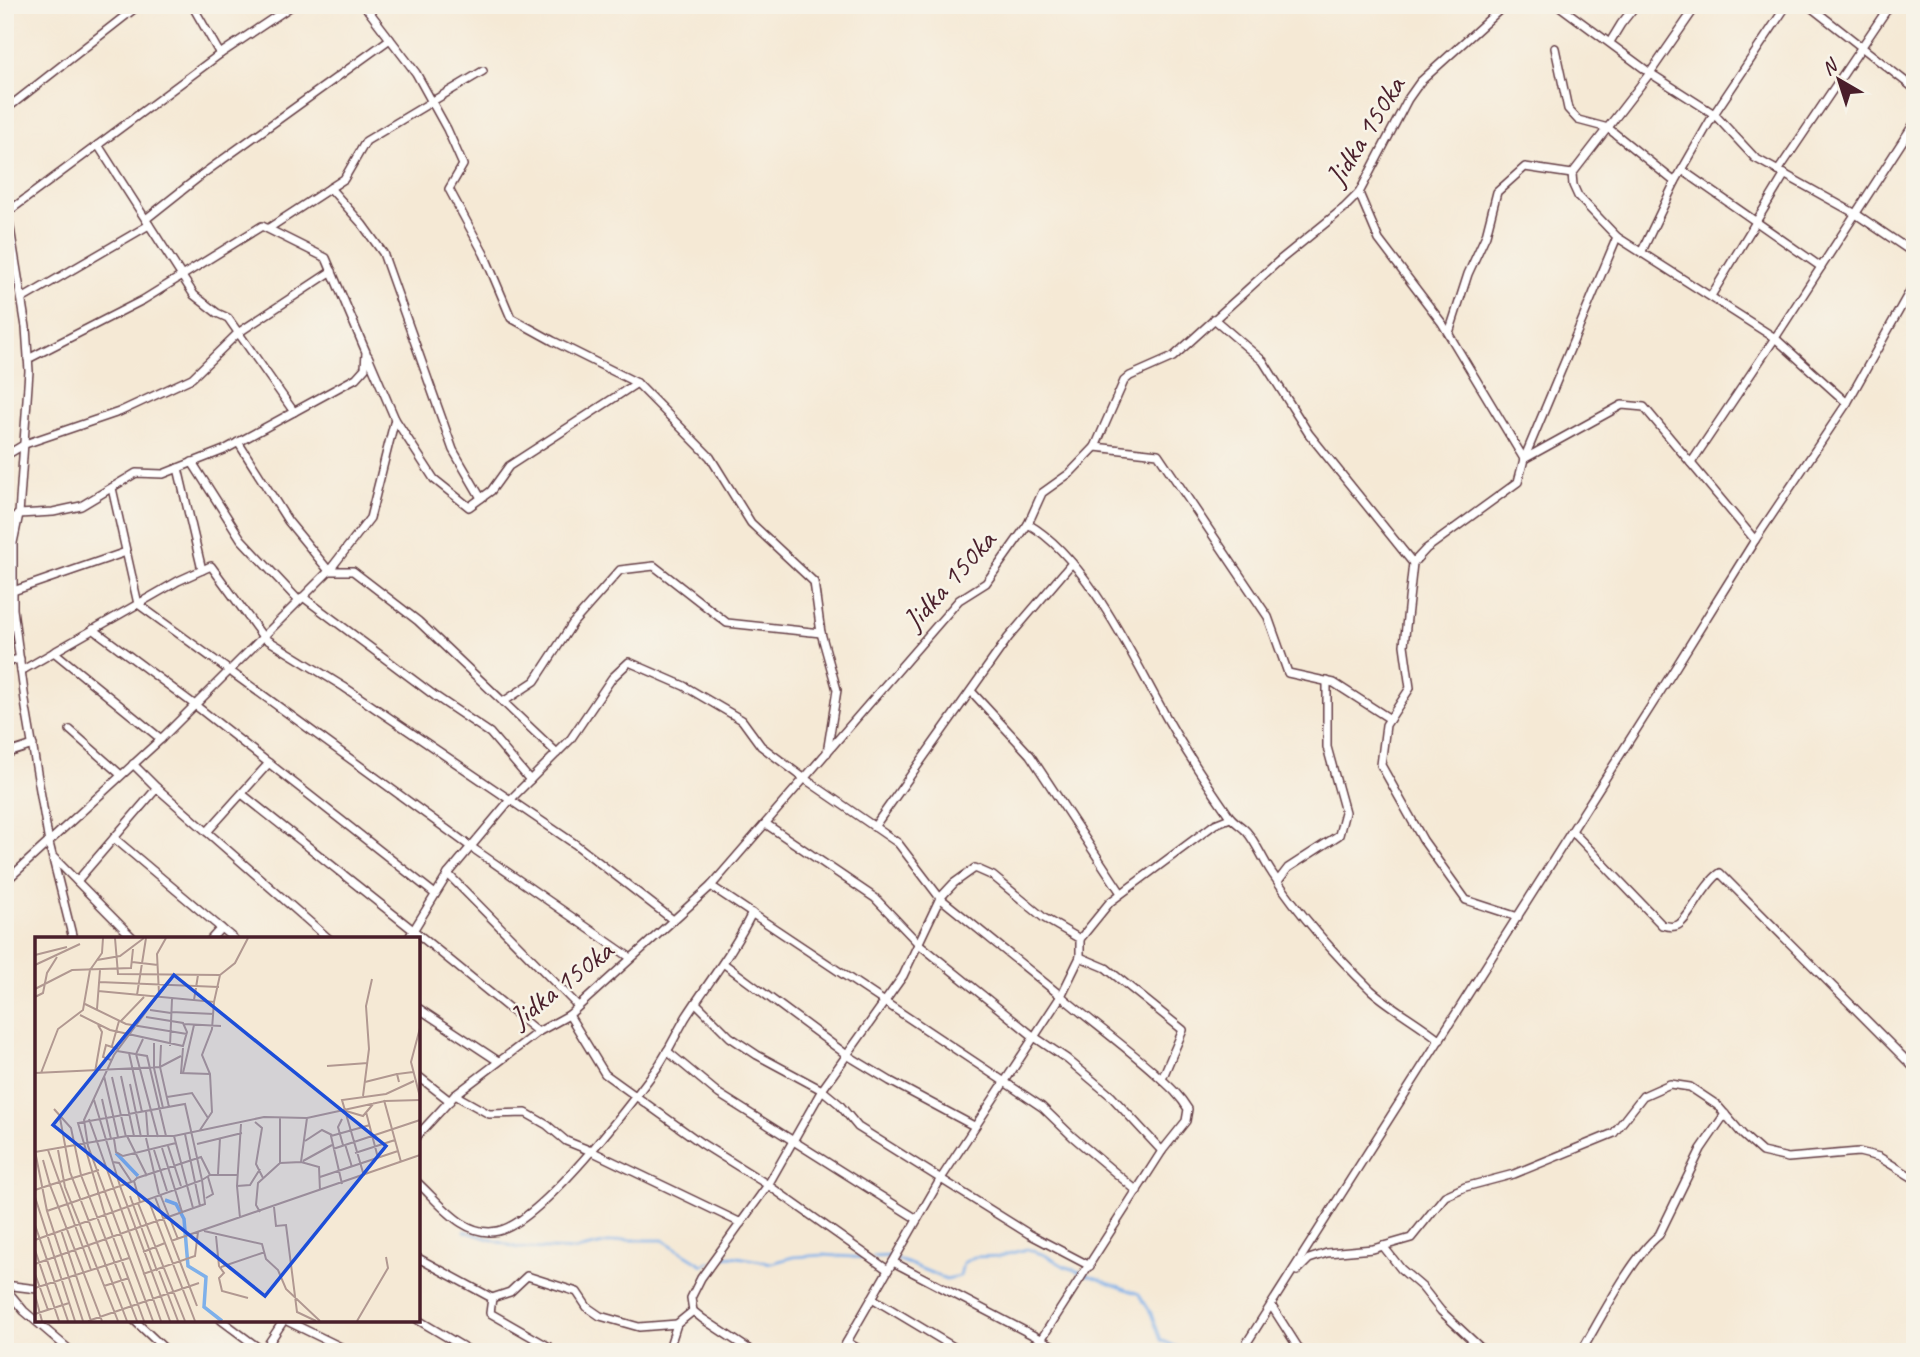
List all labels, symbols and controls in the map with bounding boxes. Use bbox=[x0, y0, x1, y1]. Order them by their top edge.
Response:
north arrow bbox=[1804, 46, 1874, 116]
text: N bbox=[1817, 53, 1844, 81]
street label: Jidka 150ka bbox=[1316, 68, 1414, 194]
street label: Jidka 150ka bbox=[893, 521, 1005, 639]
street label: Jidka 150ka bbox=[500, 930, 622, 1038]
inset map bbox=[35, 937, 420, 1322]

